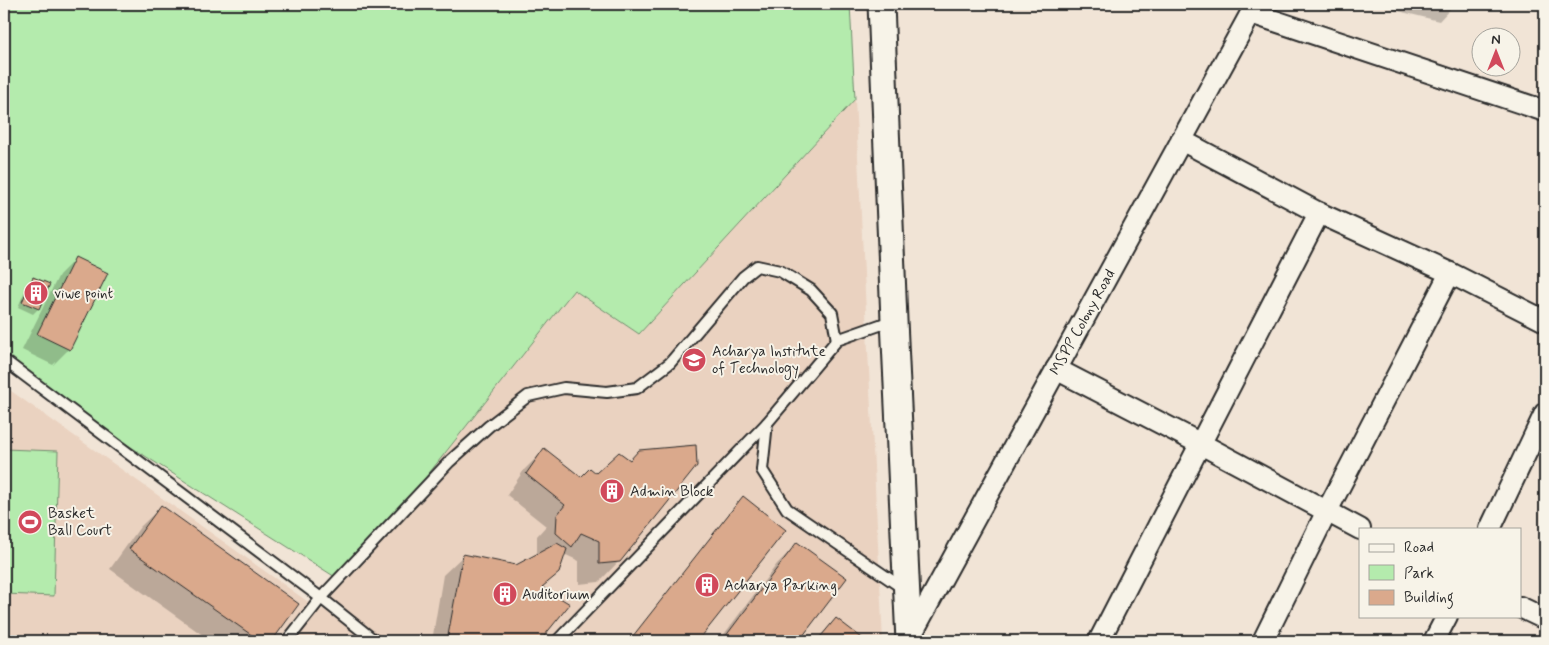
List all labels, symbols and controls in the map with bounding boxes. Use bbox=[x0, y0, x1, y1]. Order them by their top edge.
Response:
north arrow bbox=[1472, 28, 1522, 78]
text: N bbox=[1491, 31, 1501, 49]
street label: MSPP Colony Road bbox=[1045, 266, 1120, 379]
building icon: viwe point bbox=[23, 280, 49, 306]
place label: viwe point bbox=[54, 284, 114, 304]
place label: Acharya Institute of Technology bbox=[712, 342, 826, 380]
school or university icon: Acharya Institute of Technology bbox=[681, 347, 707, 373]
building icon: Admin Block bbox=[599, 478, 625, 504]
place label: Admin Block bbox=[630, 482, 714, 502]
place label: Basket Ball Court bbox=[48, 504, 112, 541]
sports icon: Basket Ball Court bbox=[17, 509, 43, 535]
legend bbox=[1359, 528, 1522, 618]
text: Road bbox=[1404, 538, 1434, 558]
text: Park bbox=[1404, 564, 1434, 584]
building icon: Acharya Parking bbox=[694, 572, 720, 598]
place label: Acharya Parking bbox=[724, 576, 837, 596]
building icon: Auditorium bbox=[492, 581, 518, 607]
place label: Auditorium bbox=[522, 585, 590, 605]
text: Building bbox=[1404, 588, 1454, 609]

